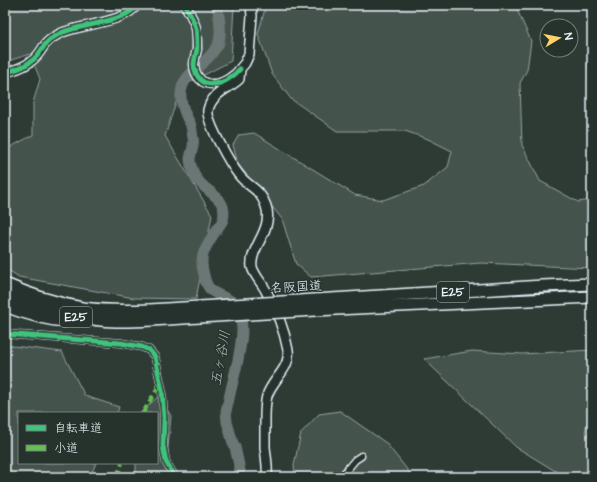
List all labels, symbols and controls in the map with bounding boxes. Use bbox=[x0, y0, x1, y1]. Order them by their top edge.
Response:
north arrow bbox=[539, 18, 579, 58]
text: N bbox=[560, 32, 576, 41]
street label: 名阪国道 bbox=[270, 277, 322, 297]
road number: E25 bbox=[437, 282, 469, 302]
road number: E25 bbox=[60, 307, 92, 327]
water label: 五ヶ谷川 bbox=[206, 329, 236, 387]
legend bbox=[18, 412, 158, 464]
text: 自転車道 bbox=[54, 420, 102, 437]
text: 小道 bbox=[54, 440, 78, 457]

